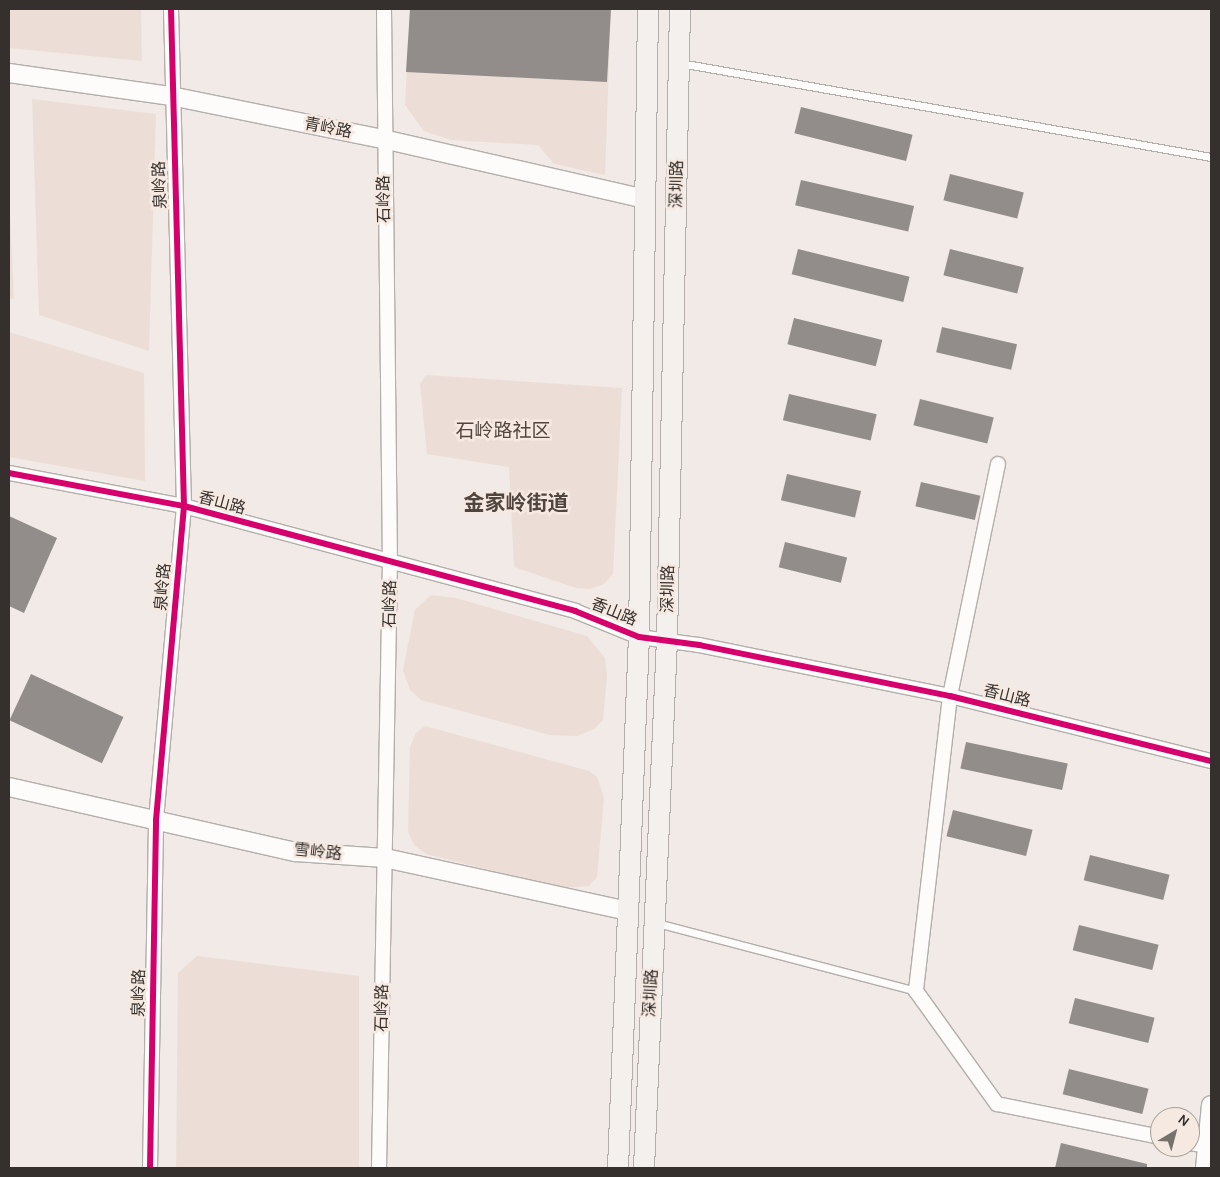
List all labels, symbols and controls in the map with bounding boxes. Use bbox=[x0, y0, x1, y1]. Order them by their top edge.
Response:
street label: 青岭路 bbox=[303, 114, 353, 142]
street label: 深圳路 bbox=[667, 160, 687, 208]
street label: 泉岭路 bbox=[150, 161, 170, 209]
street label: 石岭路 bbox=[374, 175, 394, 223]
district label: 石岭路社区 bbox=[456, 421, 550, 443]
street label: 香山路 bbox=[196, 488, 248, 518]
district label: 金家岭街道 bbox=[464, 490, 568, 516]
street label: 泉岭路 bbox=[151, 562, 175, 612]
street label: 深圳路 bbox=[658, 565, 678, 613]
street label: 石岭路 bbox=[380, 580, 400, 628]
street label: 香山路 bbox=[588, 594, 640, 630]
street label: 香山路 bbox=[981, 681, 1033, 711]
street label: 雪岭路 bbox=[293, 840, 343, 864]
street label: 泉岭路 bbox=[129, 969, 149, 1017]
street label: 深圳路 bbox=[640, 969, 662, 1017]
street label: 石岭路 bbox=[372, 984, 392, 1032]
north arrow bbox=[1150, 1107, 1200, 1157]
text: N bbox=[1175, 1111, 1193, 1130]

